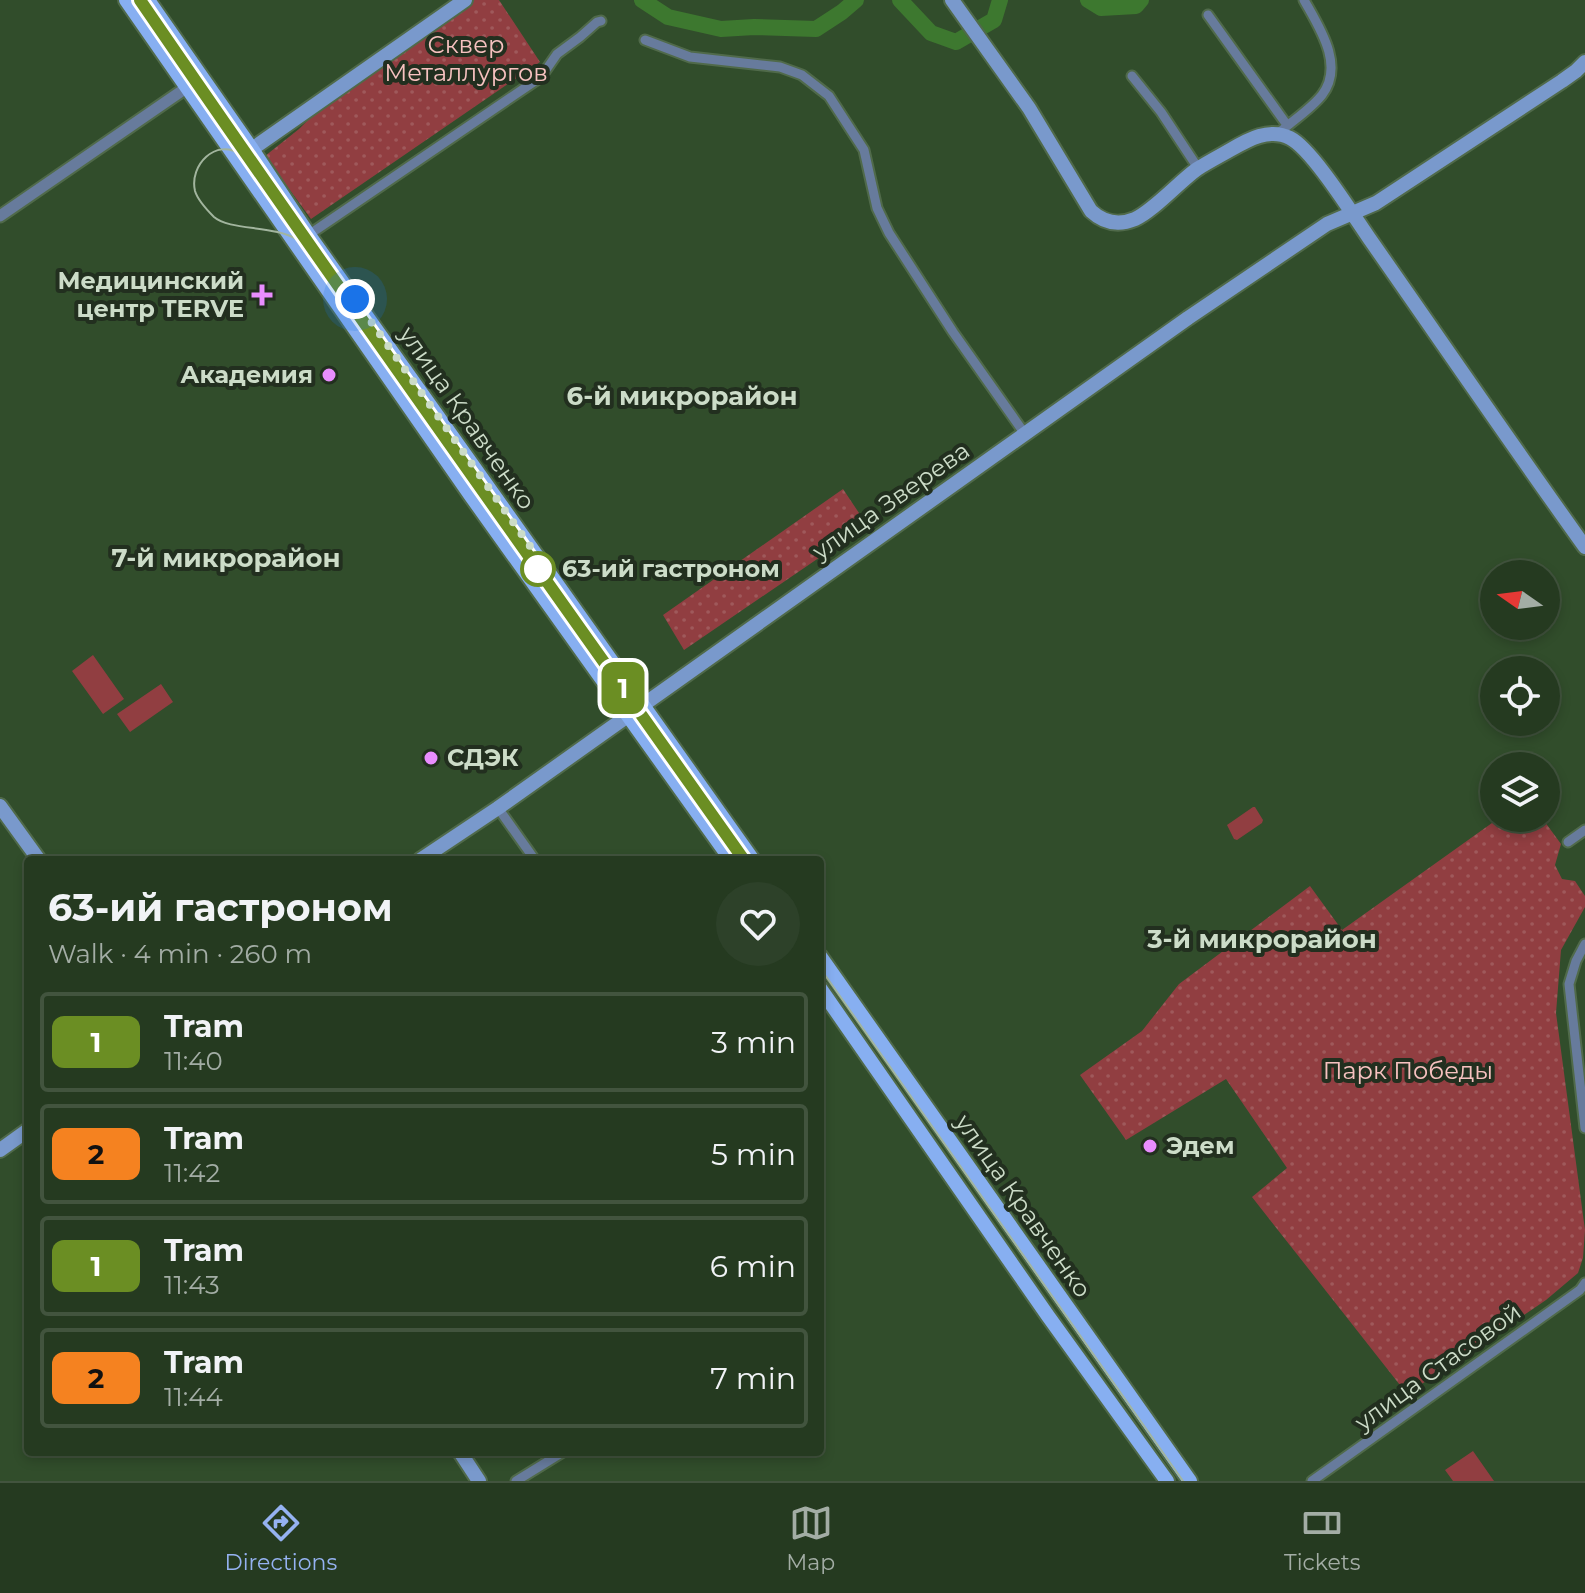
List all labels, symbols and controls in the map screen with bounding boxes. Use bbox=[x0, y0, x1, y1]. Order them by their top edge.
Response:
park label: Сквер Металлургов bbox=[384, 30, 548, 87]
place label: Медицинский центр TERVE bbox=[57, 266, 244, 323]
your location bbox=[335, 279, 375, 319]
marker: Медицинский центр TERVE bbox=[251, 284, 273, 306]
street label: улица Кравченко bbox=[393, 320, 542, 515]
place label: Академия bbox=[180, 360, 313, 389]
marker: Академия bbox=[320, 366, 338, 384]
district label: 6-й микрорайон bbox=[567, 380, 797, 412]
street label: улица Зверева bbox=[806, 436, 975, 566]
district label: 7-й микрорайон bbox=[111, 542, 341, 574]
marker: 63-ий гастроном bbox=[521, 552, 555, 586]
place label: 63-ий гастроном bbox=[562, 554, 780, 583]
north arrow bbox=[1480, 560, 1560, 640]
map controls bbox=[1480, 560, 1560, 832]
button: locate bbox=[1480, 656, 1560, 736]
line badge: 1 bbox=[597, 662, 649, 714]
text: 1 bbox=[618, 671, 628, 705]
place label: СДЭК bbox=[447, 743, 519, 772]
marker: СДЭК bbox=[422, 749, 440, 767]
button: layers bbox=[1480, 752, 1560, 832]
button: heart bbox=[716, 882, 800, 966]
text: 63-ий гастроном bbox=[48, 884, 393, 931]
district label: 3-й микрорайон bbox=[1146, 923, 1377, 955]
text: Walk · 4 min · 260 m bbox=[48, 938, 312, 970]
text: Tram bbox=[164, 1008, 244, 1045]
text: 3 min bbox=[711, 1024, 796, 1061]
text: 1 bbox=[91, 1025, 101, 1059]
text: 11:40 bbox=[164, 1045, 223, 1077]
park label: Парк Победы bbox=[1323, 1056, 1493, 1085]
street label: улица Кравченко bbox=[949, 1108, 1098, 1303]
text: Tram bbox=[164, 1120, 244, 1157]
place label: Эдем bbox=[1166, 1131, 1235, 1160]
text: 5 min bbox=[711, 1136, 796, 1173]
text: 2 bbox=[88, 1137, 104, 1171]
marker: Эдем bbox=[1141, 1137, 1159, 1155]
text: 11:42 bbox=[164, 1157, 220, 1189]
text: Tram bbox=[164, 1232, 244, 1269]
text: 6 min bbox=[710, 1248, 796, 1285]
text: 1 bbox=[91, 1249, 101, 1283]
text: 11:43 bbox=[164, 1269, 220, 1301]
street label: улица Стасовой bbox=[1348, 1297, 1526, 1437]
text: Tram bbox=[164, 1344, 244, 1381]
text: 7 min bbox=[710, 1360, 796, 1397]
text: 2 bbox=[88, 1361, 104, 1395]
text: 11:44 bbox=[164, 1381, 223, 1413]
tab: Directions bbox=[224, 1501, 337, 1576]
tab: Map bbox=[786, 1501, 835, 1576]
tab: Tickets bbox=[1284, 1501, 1360, 1576]

